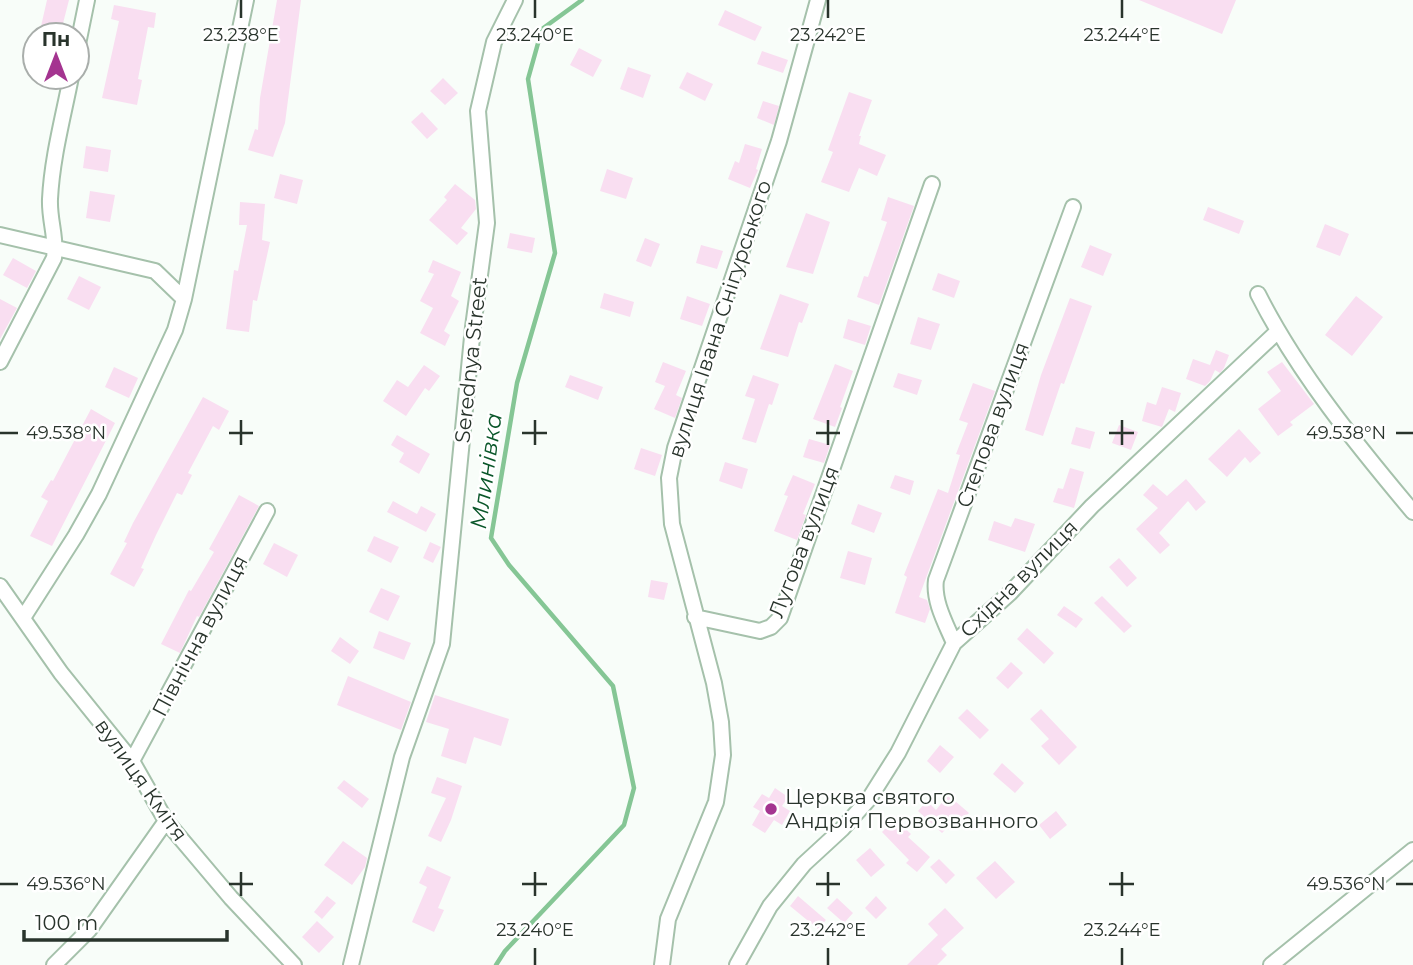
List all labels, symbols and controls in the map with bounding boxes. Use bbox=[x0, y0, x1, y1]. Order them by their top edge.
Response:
north arrow bbox=[21, 21, 91, 91]
text: 23.238°E bbox=[203, 24, 279, 46]
text: 23.240°E bbox=[496, 24, 574, 46]
text: 23.242°E bbox=[790, 24, 866, 46]
text: 23.244°E bbox=[1083, 24, 1161, 46]
text: Пн bbox=[42, 28, 70, 51]
street label: вулиця Івана Снігурського bbox=[663, 177, 776, 461]
street label: Serednya Street bbox=[449, 276, 492, 444]
street label: Степова вулиця bbox=[951, 339, 1034, 511]
water label: Млинівка bbox=[464, 411, 508, 531]
text: 49.538°N bbox=[26, 422, 106, 444]
text: 49.538°N bbox=[1306, 422, 1386, 444]
street label: Лугова вулиця bbox=[763, 462, 844, 621]
street label: Східна вулиця bbox=[955, 515, 1083, 643]
street label: Північна вулиця bbox=[146, 551, 253, 721]
street label: вулиця Кмітя bbox=[90, 714, 193, 846]
place label: Церква святого Андрія Первозванного bbox=[785, 784, 1038, 833]
marker: Церква святого Андрія Первозванного bbox=[763, 801, 779, 817]
text: 49.536°N bbox=[26, 873, 106, 895]
text: 49.536°N bbox=[1306, 873, 1386, 895]
scale bar bbox=[24, 898, 228, 942]
text: 100 m bbox=[35, 910, 98, 935]
text: 23.240°E bbox=[496, 919, 574, 941]
text: 23.242°E bbox=[790, 919, 866, 941]
text: 23.244°E bbox=[1083, 919, 1161, 941]

